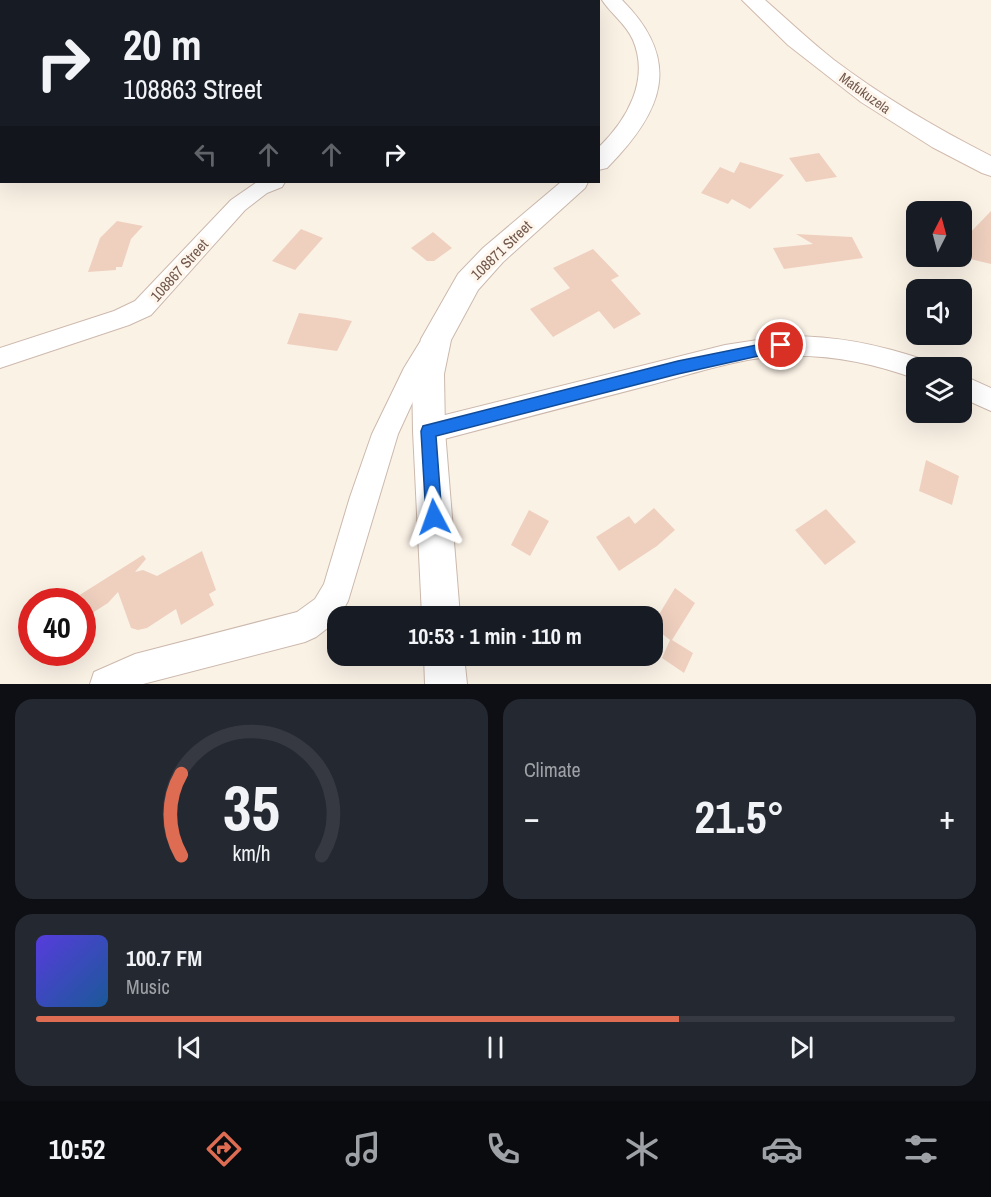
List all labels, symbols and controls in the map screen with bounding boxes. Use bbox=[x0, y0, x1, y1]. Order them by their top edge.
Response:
text: 20 m bbox=[123, 17, 202, 73]
icon: right bbox=[24, 24, 102, 102]
street label: Mafukuzela bbox=[836, 68, 895, 118]
text: 108863 Street bbox=[123, 71, 262, 107]
icon: left bbox=[189, 138, 222, 171]
icon: ahead bbox=[252, 138, 285, 171]
icon: ahead bbox=[315, 138, 348, 171]
icon: right bbox=[378, 138, 411, 171]
north arrow bbox=[906, 201, 972, 267]
map controls bbox=[906, 201, 972, 423]
street label: 108871 Street bbox=[466, 215, 537, 284]
street label: 108867 Street bbox=[145, 234, 213, 306]
button: sound bbox=[906, 279, 972, 345]
pin bbox=[755, 319, 806, 370]
icon: arrive bbox=[764, 328, 797, 361]
button: layers bbox=[906, 357, 972, 423]
position arrow bbox=[402, 485, 466, 549]
speed limit sign: 40 bbox=[18, 588, 96, 666]
text: 10:53 · 1 min · 110 m bbox=[408, 621, 582, 651]
text: Climate bbox=[524, 756, 581, 783]
text: 35 bbox=[223, 765, 280, 849]
text: 21.5° bbox=[695, 786, 784, 847]
text: − bbox=[524, 795, 540, 839]
text: + bbox=[939, 795, 955, 839]
text: km/h bbox=[232, 839, 271, 868]
text: 100.7 FM bbox=[126, 943, 202, 973]
text: Music bbox=[126, 973, 170, 1000]
icon: previous bbox=[173, 1031, 206, 1064]
icon: pause bbox=[479, 1031, 512, 1064]
icon: next bbox=[785, 1031, 818, 1064]
icon: directions bbox=[203, 1128, 245, 1170]
icon: music bbox=[342, 1128, 384, 1170]
icon: phone bbox=[482, 1128, 524, 1170]
icon: climate bbox=[621, 1128, 663, 1170]
icon: car bbox=[761, 1128, 803, 1170]
icon: filters bbox=[900, 1128, 942, 1170]
text: 10:52 bbox=[49, 1131, 105, 1167]

